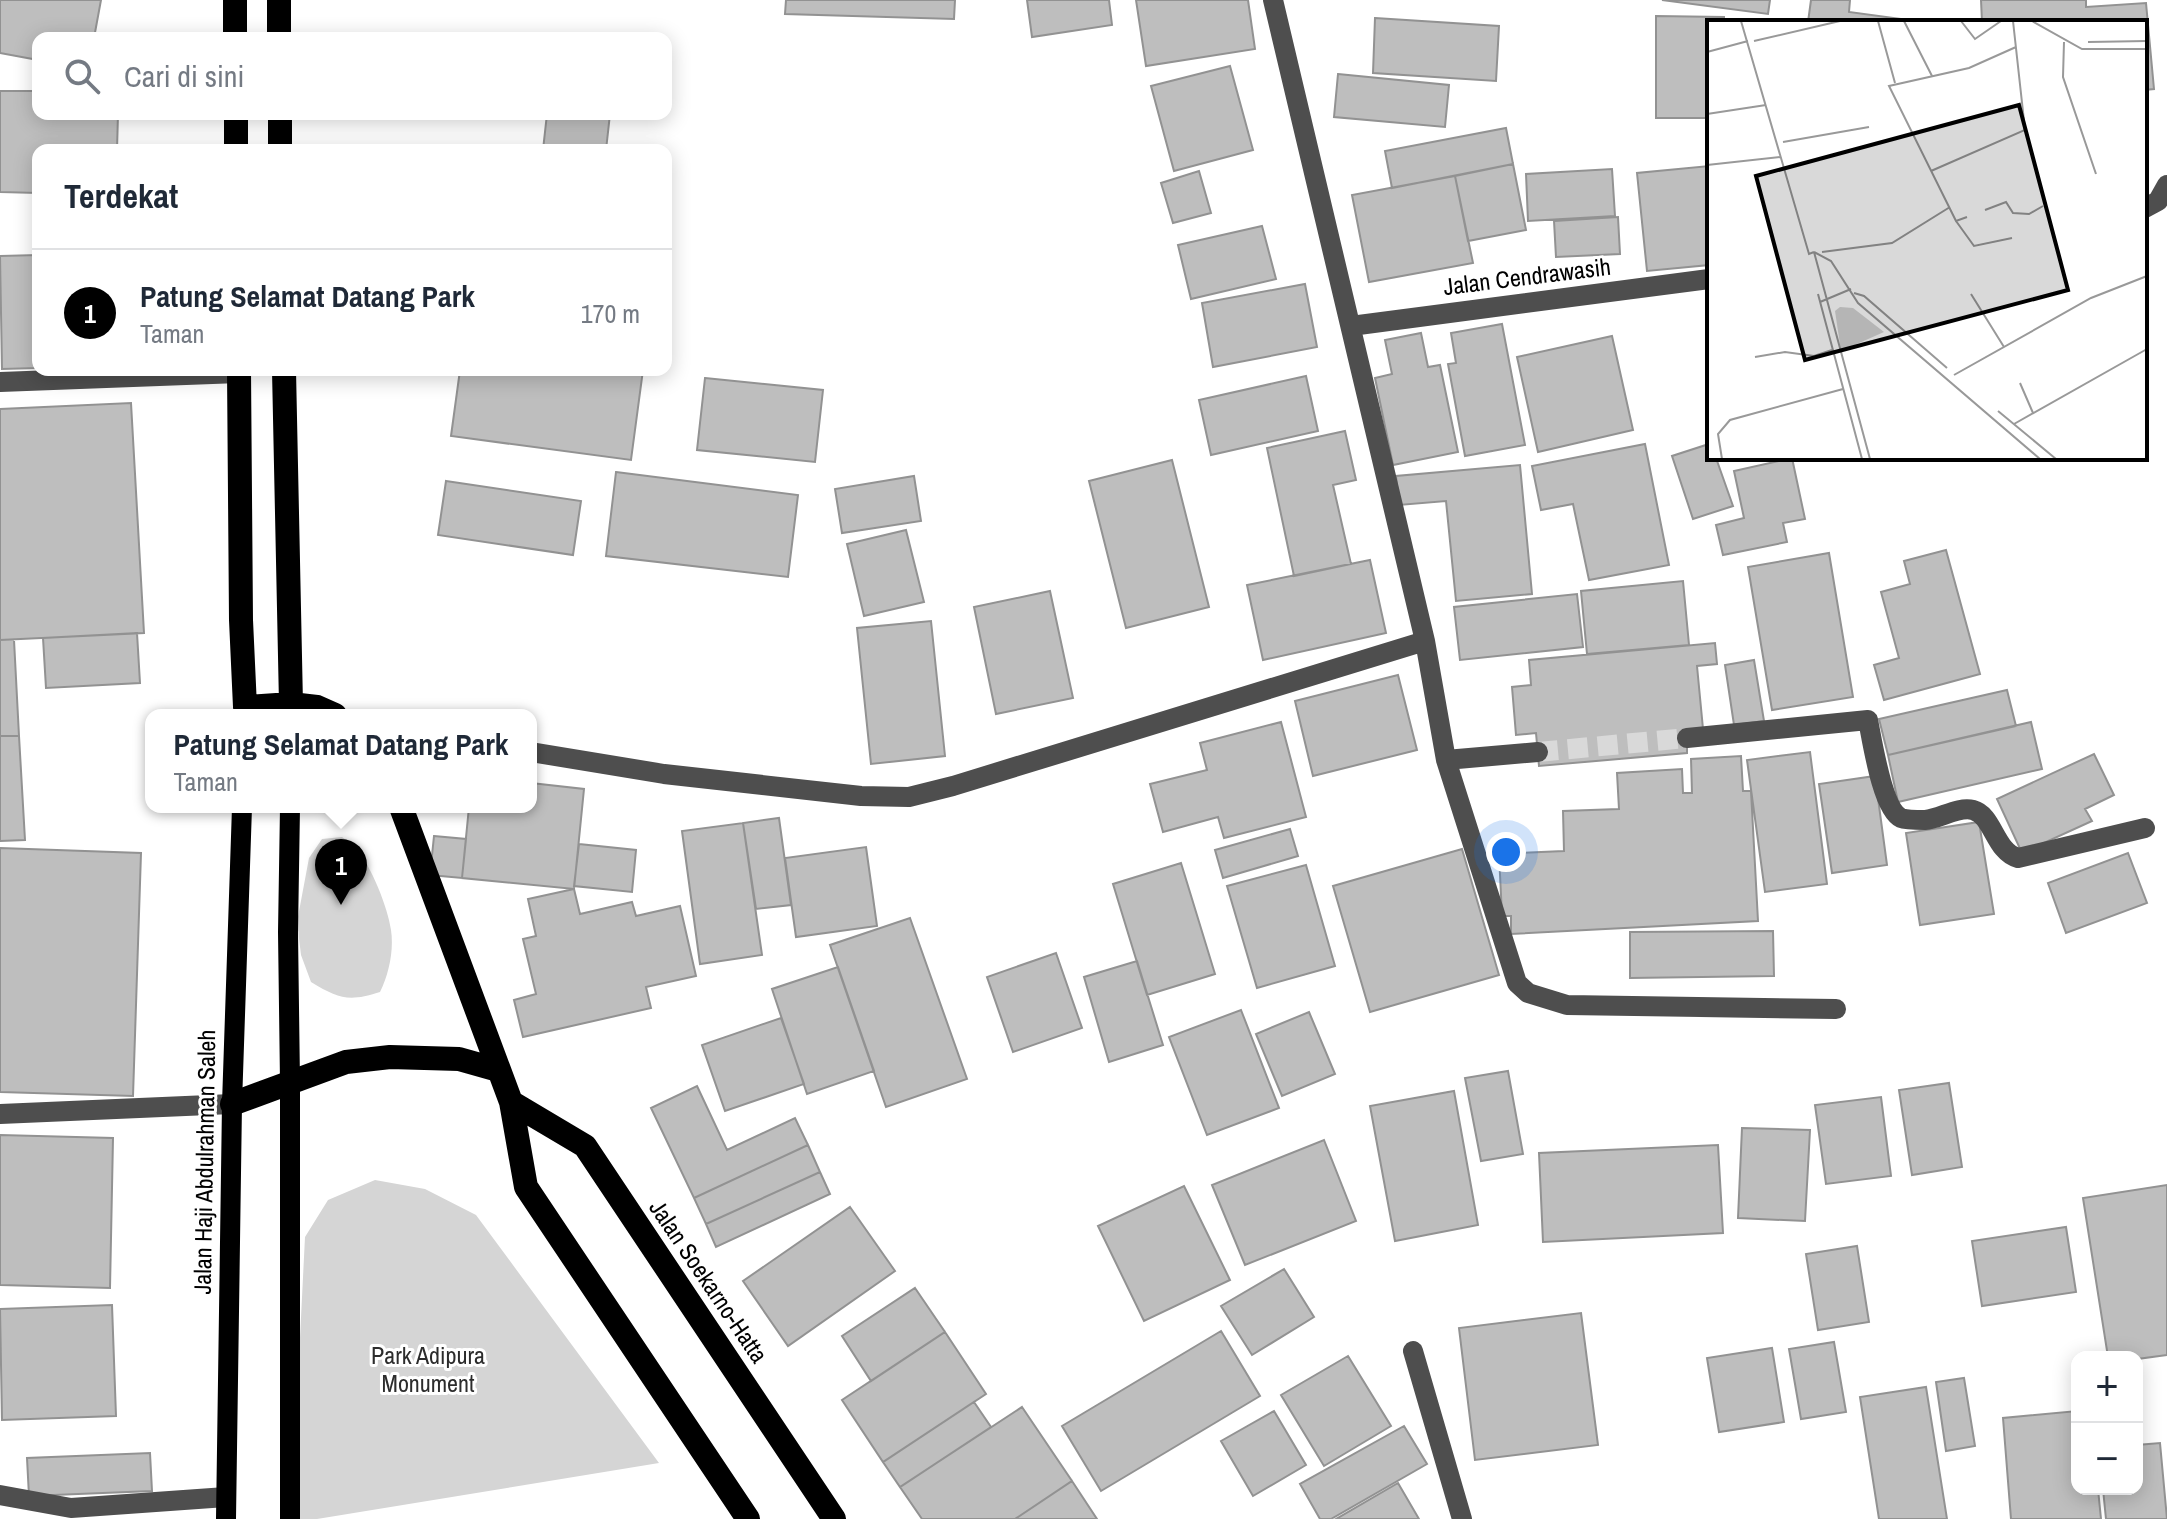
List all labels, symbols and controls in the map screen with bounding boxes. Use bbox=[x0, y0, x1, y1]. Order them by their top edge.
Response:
inset map bbox=[1707, 20, 2147, 460]
search box bbox=[32, 32, 672, 120]
icon: search bbox=[60, 54, 104, 98]
text: Cari di sini bbox=[124, 56, 244, 96]
text: Terdekat bbox=[64, 173, 178, 219]
street label: Jalan Cendrawasih bbox=[1441, 250, 1613, 302]
text: Patung Selamat Datang Park bbox=[140, 276, 475, 316]
text: 1 bbox=[84, 296, 96, 331]
text: 170 m bbox=[581, 296, 640, 331]
text: Taman bbox=[140, 316, 204, 351]
popup bbox=[145, 709, 537, 813]
text: Patung Selamat Datang Park bbox=[174, 724, 508, 764]
text: Taman bbox=[174, 764, 238, 799]
your location bbox=[1486, 832, 1526, 872]
pin: 1 bbox=[315, 839, 367, 905]
street label: Jalan Haji Abdulrahman Saleh bbox=[186, 1029, 222, 1295]
street label: Jalan Soekarno-Hatta bbox=[643, 1193, 776, 1369]
park label: Park Adipura Monument bbox=[371, 1339, 485, 1399]
map controls bbox=[2071, 1351, 2143, 1495]
button: + bbox=[2071, 1351, 2143, 1423]
button: − bbox=[2071, 1423, 2143, 1495]

